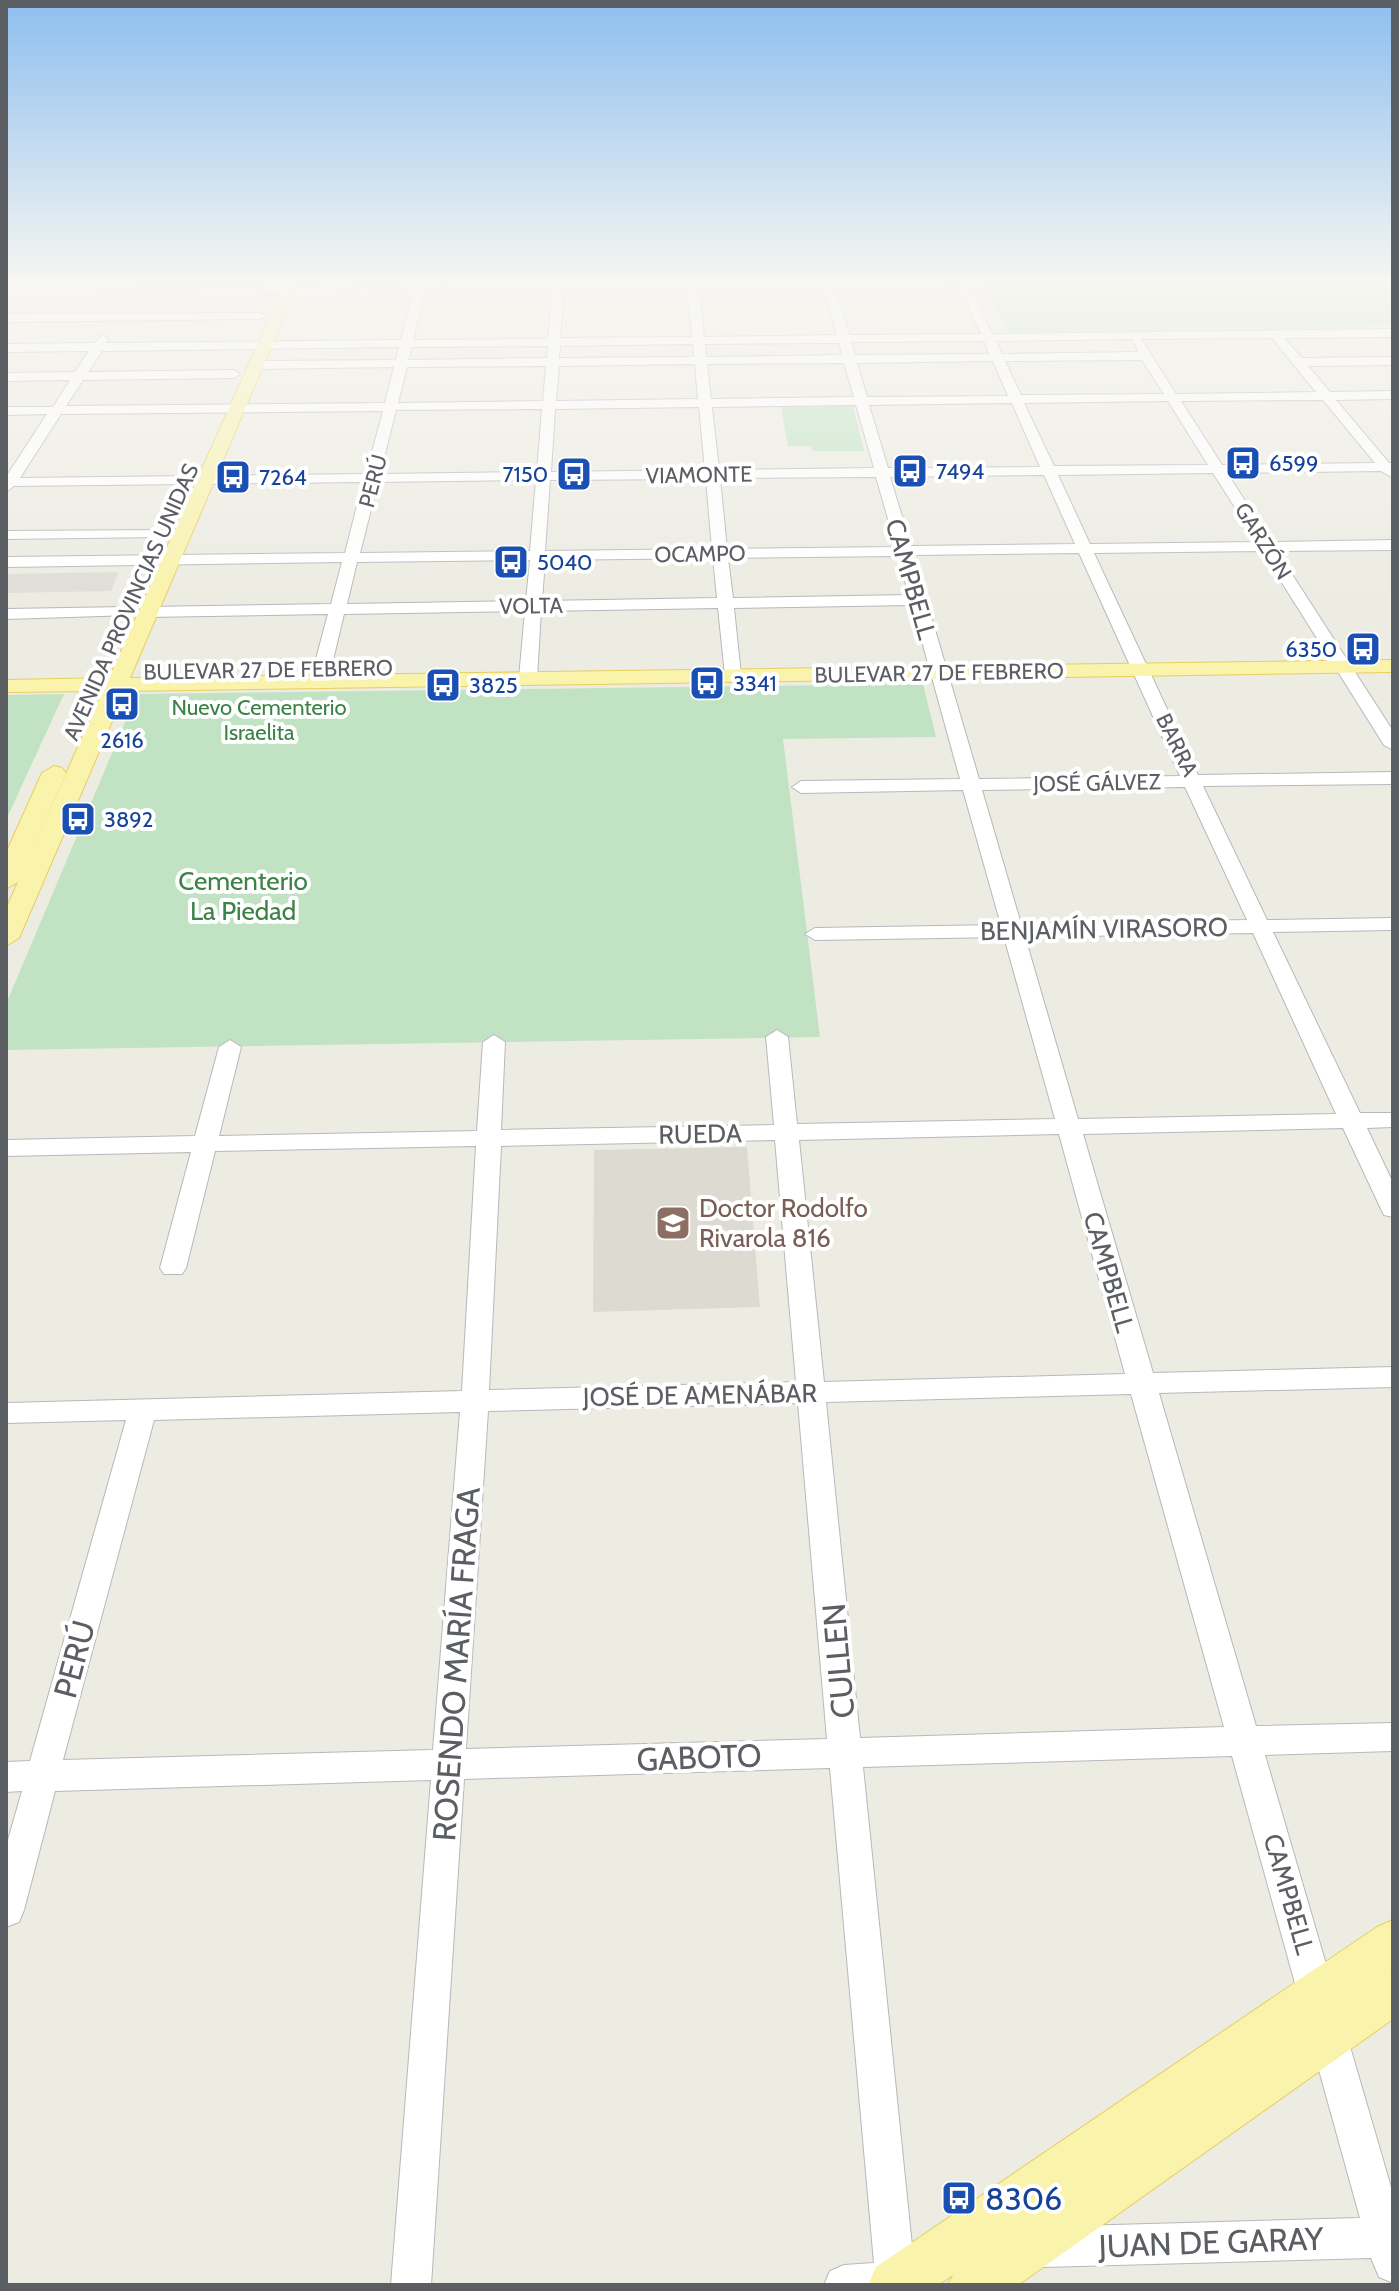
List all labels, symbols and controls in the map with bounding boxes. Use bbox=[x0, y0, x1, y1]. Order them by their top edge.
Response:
bus stop icon: 6599 bbox=[1224, 444, 1262, 482]
place label: 6599 bbox=[1269, 450, 1318, 477]
street label: PERÚ bbox=[353, 451, 393, 511]
bus stop icon: 7494 bbox=[891, 452, 929, 490]
bus stop icon: 7150 bbox=[555, 455, 593, 493]
bus stop icon: 7264 bbox=[214, 458, 252, 496]
place label: 7494 bbox=[936, 458, 985, 485]
street label: AVENIDA PROVINCIAS UNIDAS bbox=[58, 459, 204, 745]
place label: 7150 bbox=[503, 461, 548, 488]
street label: VIAMONTE bbox=[645, 461, 753, 489]
place label: 7264 bbox=[259, 464, 307, 491]
street label: GARZÓN bbox=[1229, 497, 1297, 585]
street label: CAMPBELL bbox=[879, 515, 943, 643]
street label: OCAMPO bbox=[654, 540, 746, 568]
bus stop icon: 5040 bbox=[492, 543, 530, 581]
place label: 5040 bbox=[537, 549, 592, 576]
street label: VOLTA bbox=[499, 592, 564, 620]
bus stop icon: 6350 bbox=[1344, 630, 1382, 668]
place label: 6350 bbox=[1285, 636, 1337, 663]
street label: BULEVAR 27 DE FEBRERO bbox=[143, 654, 393, 686]
street label: BULEVAR 27 DE FEBRERO bbox=[814, 657, 1064, 689]
bus stop icon: 3341 bbox=[688, 664, 726, 702]
bus stop icon: 3825 bbox=[424, 666, 462, 704]
place label: 3341 bbox=[733, 670, 777, 697]
place label: 3825 bbox=[469, 672, 518, 699]
bus stop icon: 2616 bbox=[103, 685, 141, 723]
park label: Nuevo Cementerio Israelita bbox=[171, 694, 347, 746]
street label: BARRA bbox=[1150, 709, 1204, 781]
place label: 2616 bbox=[100, 727, 144, 754]
street label: JOSÉ GÁLVEZ bbox=[1032, 768, 1161, 798]
bus stop icon: 3892 bbox=[59, 800, 97, 838]
place label: 3892 bbox=[104, 806, 153, 833]
park label: Cementerio La Piedad bbox=[178, 865, 308, 927]
street label: BENJAMÍN VIRASORO bbox=[980, 911, 1228, 947]
street label: RUEDA bbox=[658, 1117, 742, 1151]
place label: Doctor Rodolfo Rivarola 816 bbox=[699, 1192, 868, 1254]
school or university icon: Doctor Rodolfo Rivarola 816 bbox=[654, 1204, 692, 1242]
street label: CAMPBELL bbox=[1077, 1208, 1141, 1336]
street label: JOSÉ DE AMENÁBAR bbox=[582, 1377, 818, 1413]
street label: ROSENDO MARÍA FRAGA bbox=[424, 1485, 488, 1842]
street label: CULLEN bbox=[814, 1602, 862, 1720]
street label: PERÚ bbox=[45, 1616, 103, 1702]
street label: GABOTO bbox=[636, 1735, 762, 1779]
street label: CAMPBELL bbox=[1257, 1830, 1321, 1958]
bus stop icon: 8306 bbox=[940, 2179, 978, 2217]
place label: 8306 bbox=[985, 2179, 1062, 2218]
street label: JUAN DE GARAY bbox=[1097, 2219, 1325, 2265]

